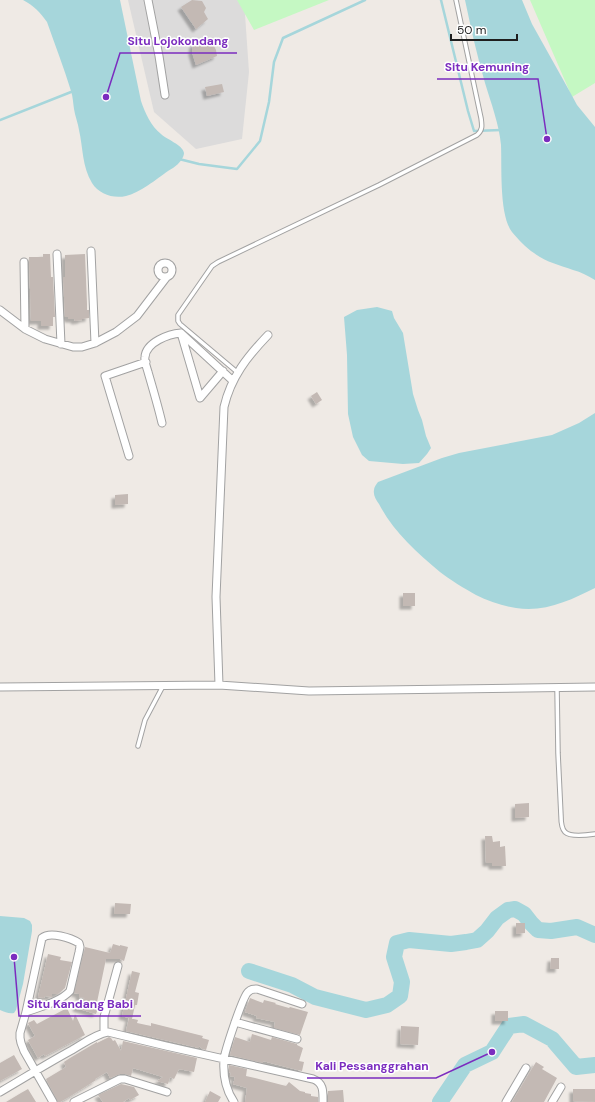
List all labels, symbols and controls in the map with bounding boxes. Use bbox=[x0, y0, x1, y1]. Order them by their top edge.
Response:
scale bar bbox=[451, 16, 517, 42]
text: 50 m bbox=[457, 22, 486, 38]
callout: Situ Lojokondang bbox=[120, 29, 237, 53]
text: Situ Lojokondang bbox=[128, 33, 228, 49]
callout: Situ Kemuning bbox=[437, 55, 538, 79]
text: Situ Kemuning bbox=[445, 59, 529, 75]
callout: Situ Kandang Babi bbox=[19, 992, 141, 1016]
text: Situ Kandang Babi bbox=[27, 996, 133, 1012]
callout: Kali Pessanggrahan bbox=[307, 1054, 436, 1078]
text: Kali Pessanggrahan bbox=[315, 1058, 429, 1074]

